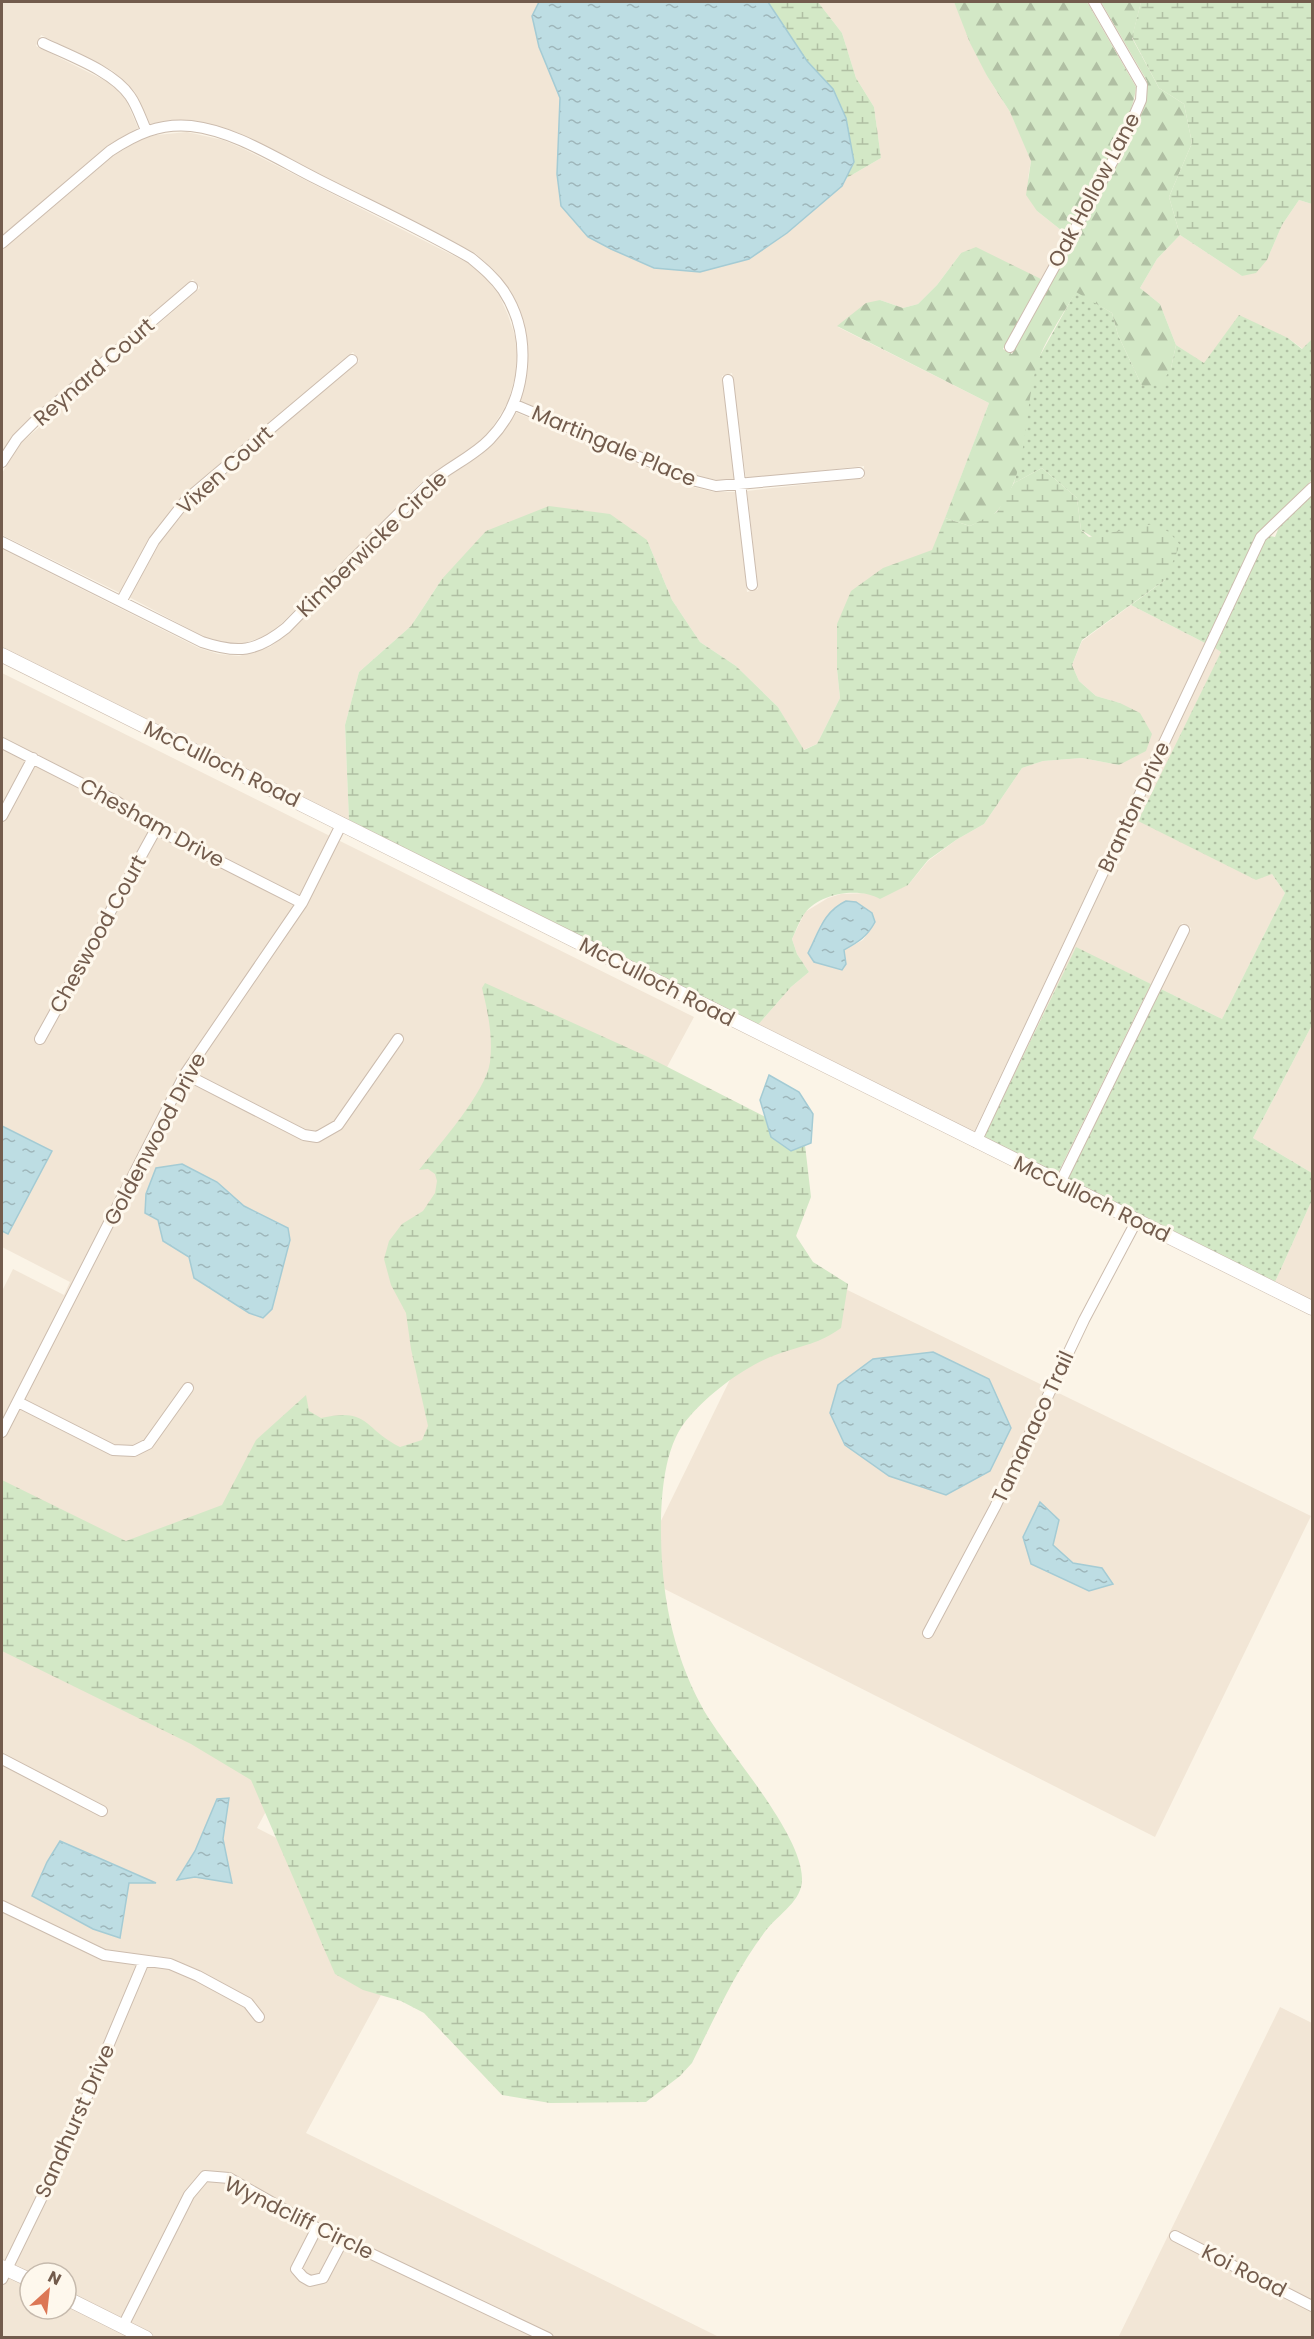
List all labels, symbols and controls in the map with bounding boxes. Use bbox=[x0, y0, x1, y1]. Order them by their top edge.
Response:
street label: Oak Hollow Lane bbox=[1041, 107, 1147, 272]
street label: Reynard Court bbox=[27, 311, 160, 432]
street label: Martingale Place bbox=[528, 398, 701, 493]
street label: Vixen Court bbox=[170, 419, 279, 521]
street label: Kimberwicke Circle bbox=[290, 464, 453, 623]
street label: McCulloch Road bbox=[139, 713, 305, 814]
street label: Branton Drive bbox=[1091, 737, 1177, 877]
street label: Chesham Drive bbox=[75, 771, 230, 874]
street label: Cheswood Court bbox=[42, 850, 153, 1018]
street label: McCulloch Road bbox=[575, 930, 740, 1033]
street label: Goldenwood Drive bbox=[97, 1047, 212, 1230]
street label: McCulloch Road bbox=[1009, 1148, 1175, 1249]
street label: Tamanaco Trail bbox=[985, 1346, 1080, 1507]
street label: Sandhurst Drive bbox=[28, 2039, 121, 2202]
street label: Wyndcliff Circle bbox=[220, 2169, 379, 2266]
street label: Koi Road bbox=[1197, 2237, 1292, 2304]
north arrow bbox=[18, 2261, 78, 2321]
text: N bbox=[44, 2265, 65, 2291]

